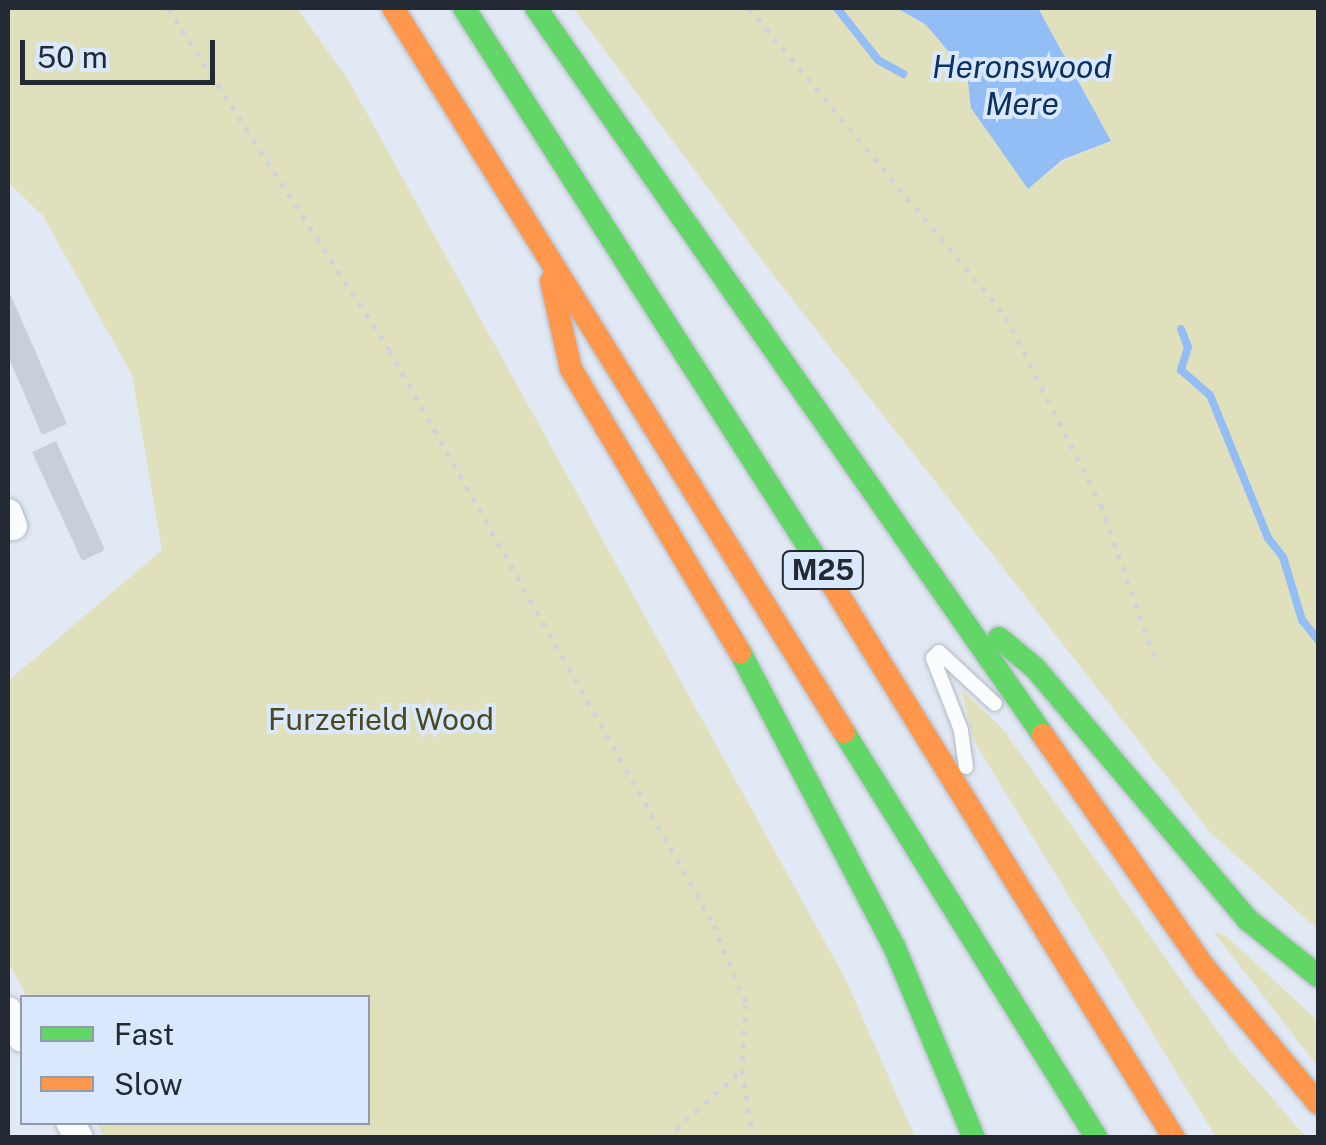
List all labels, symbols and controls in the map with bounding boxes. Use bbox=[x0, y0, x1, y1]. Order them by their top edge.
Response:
scale bar bbox=[25, 20, 220, 82]
text: 50 m bbox=[37, 39, 108, 75]
water label: Heronswood Mere bbox=[932, 49, 1112, 124]
road number: M25 bbox=[780, 547, 866, 593]
park label: Furzefield Wood bbox=[268, 701, 494, 737]
legend bbox=[20, 995, 370, 1125]
text: Fast bbox=[114, 1016, 174, 1052]
text: Slow bbox=[114, 1066, 183, 1102]

